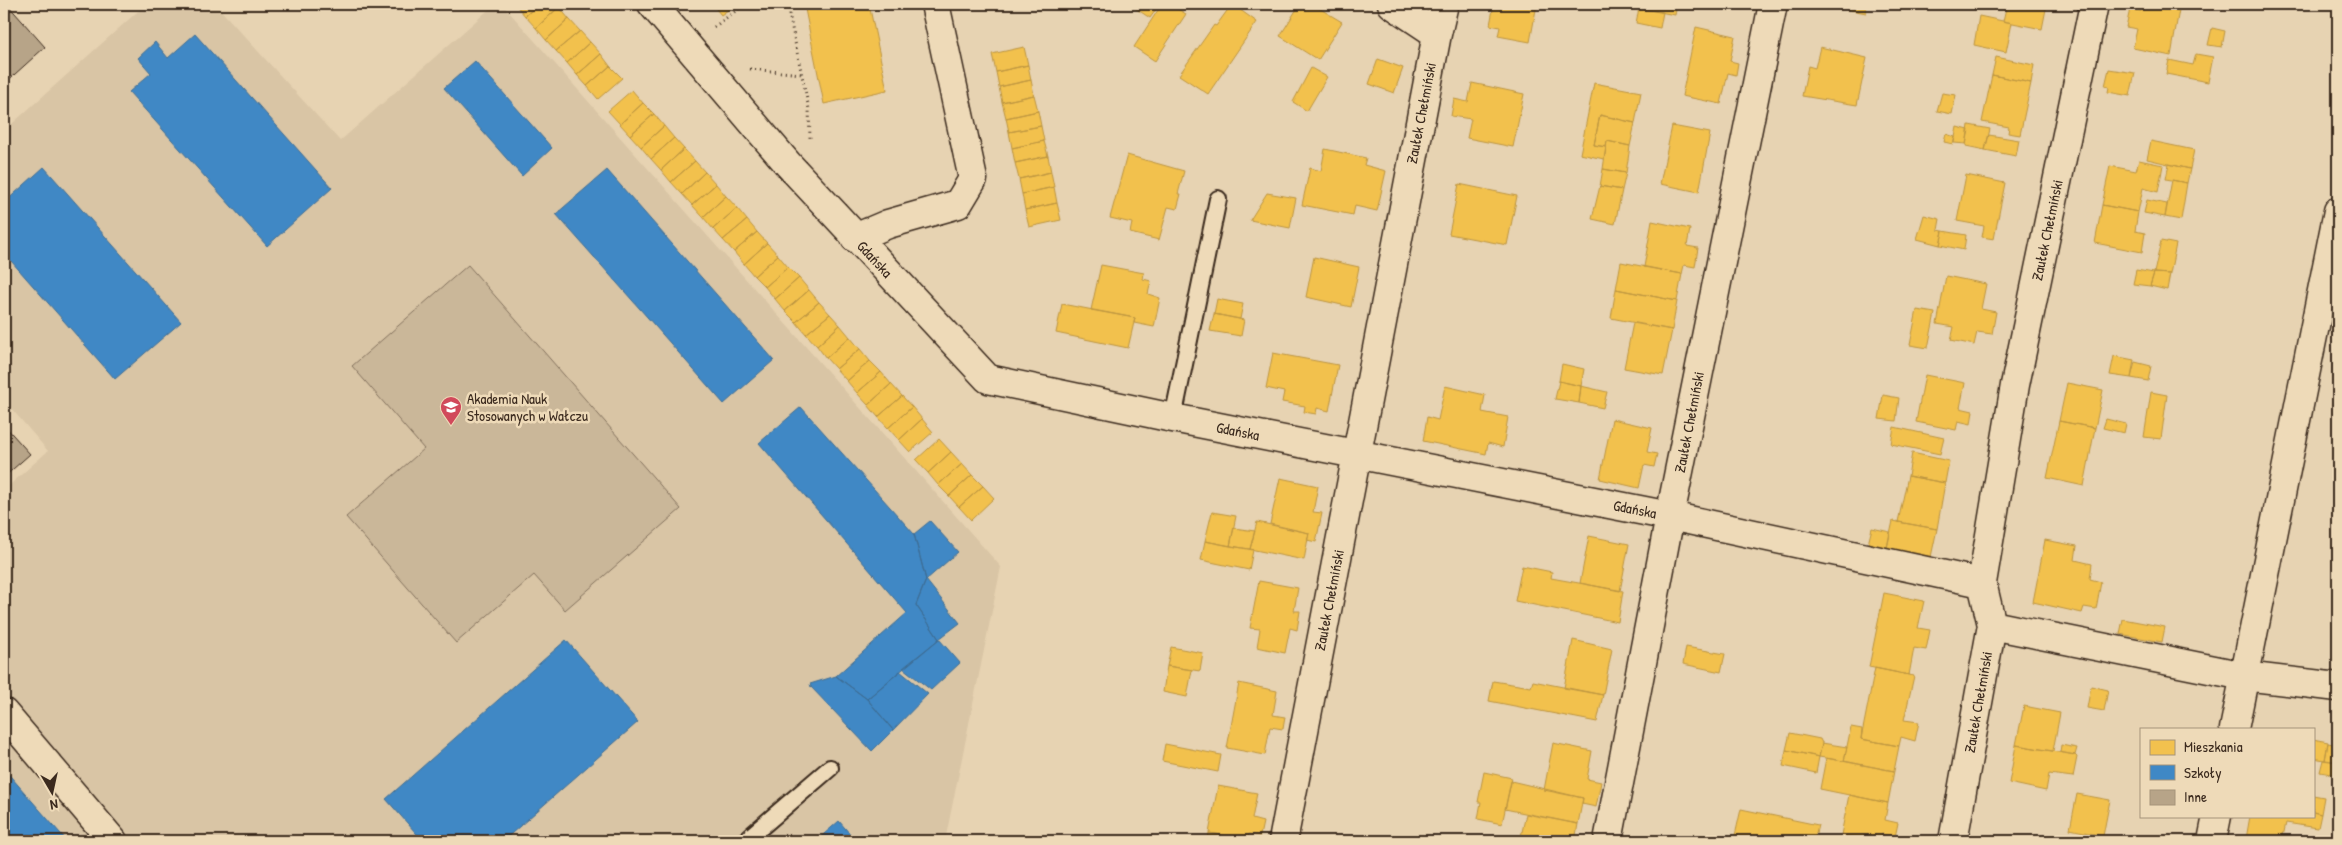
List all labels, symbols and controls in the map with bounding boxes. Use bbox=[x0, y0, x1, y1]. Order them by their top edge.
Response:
street label: Zaułek Chełmiński bbox=[1401, 61, 1441, 165]
street label: Zaułek Chełmiński bbox=[2026, 178, 2068, 282]
street label: Gdańska bbox=[852, 236, 898, 282]
street label: Zaułek Chełmiński bbox=[1669, 370, 1709, 474]
place label: Akademia Nauk Stosowanych w Wałczu bbox=[467, 388, 588, 426]
school or university icon: Akademia Nauk Stosowanych w Wałczu bbox=[439, 395, 463, 426]
street label: Gdańska bbox=[1215, 417, 1262, 445]
street label: Gdańska bbox=[1612, 495, 1659, 523]
street label: Zaułek Chełmiński bbox=[1309, 548, 1349, 652]
street label: Zaułek Chełmiński bbox=[1959, 650, 1997, 754]
legend bbox=[2140, 728, 2314, 818]
text: Mieszkania bbox=[2184, 736, 2243, 757]
text: Szkoły bbox=[2184, 762, 2222, 783]
north arrow bbox=[28, 768, 78, 818]
text: Inne bbox=[2184, 786, 2207, 807]
text: N bbox=[48, 795, 59, 815]

